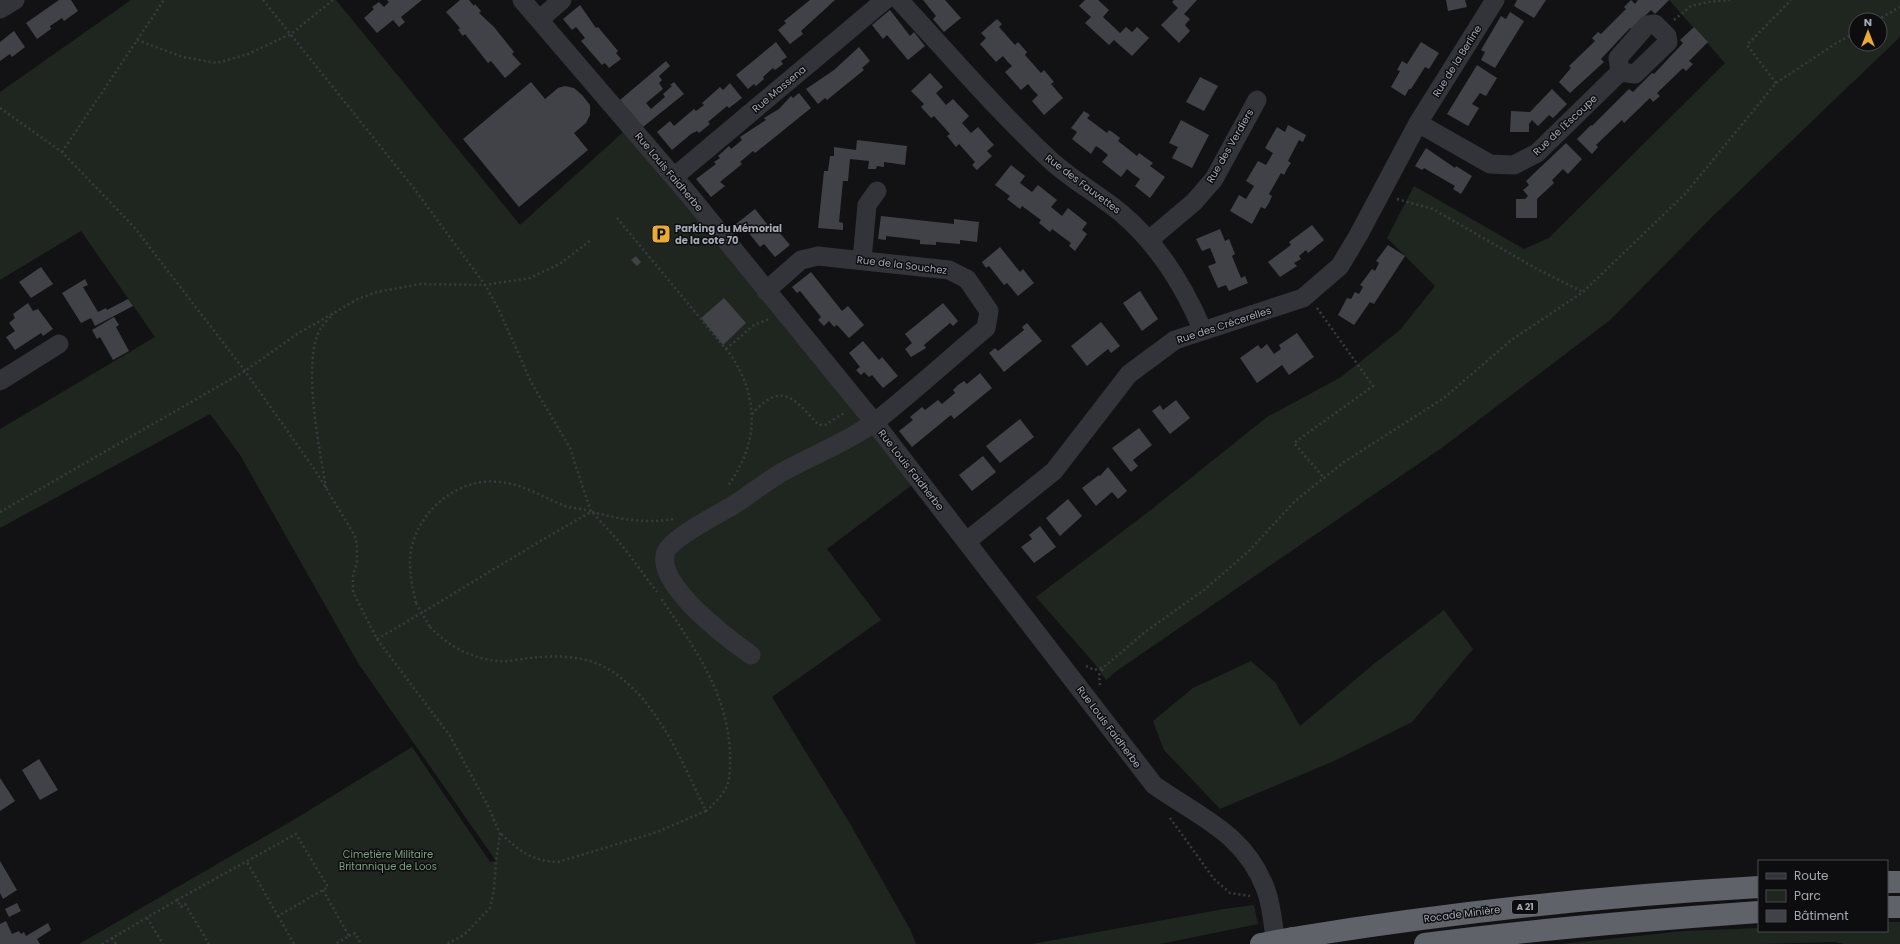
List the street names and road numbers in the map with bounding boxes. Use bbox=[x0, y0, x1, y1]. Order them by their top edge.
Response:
street label: Rue de la Berline bbox=[1429, 22, 1485, 100]
street label: Rue Massena bbox=[749, 62, 809, 116]
street label: Rue de l'Escoupe bbox=[1529, 91, 1601, 159]
street label: Rue des Verdiers bbox=[1203, 106, 1257, 186]
street label: Rue Louis Faidherbe bbox=[631, 129, 707, 215]
street label: Rue des Fauvettes bbox=[1042, 151, 1124, 217]
street label: Rue de la Souchez bbox=[856, 252, 948, 278]
street label: Rue des Crécerelles bbox=[1175, 303, 1273, 347]
street label: Rue Louis Faidherbe bbox=[875, 426, 947, 514]
street label: Rue Louis Faidherbe bbox=[1073, 683, 1145, 771]
road number: A 21 bbox=[1512, 900, 1538, 914]
street label: Rocade Minière bbox=[1423, 902, 1501, 926]

